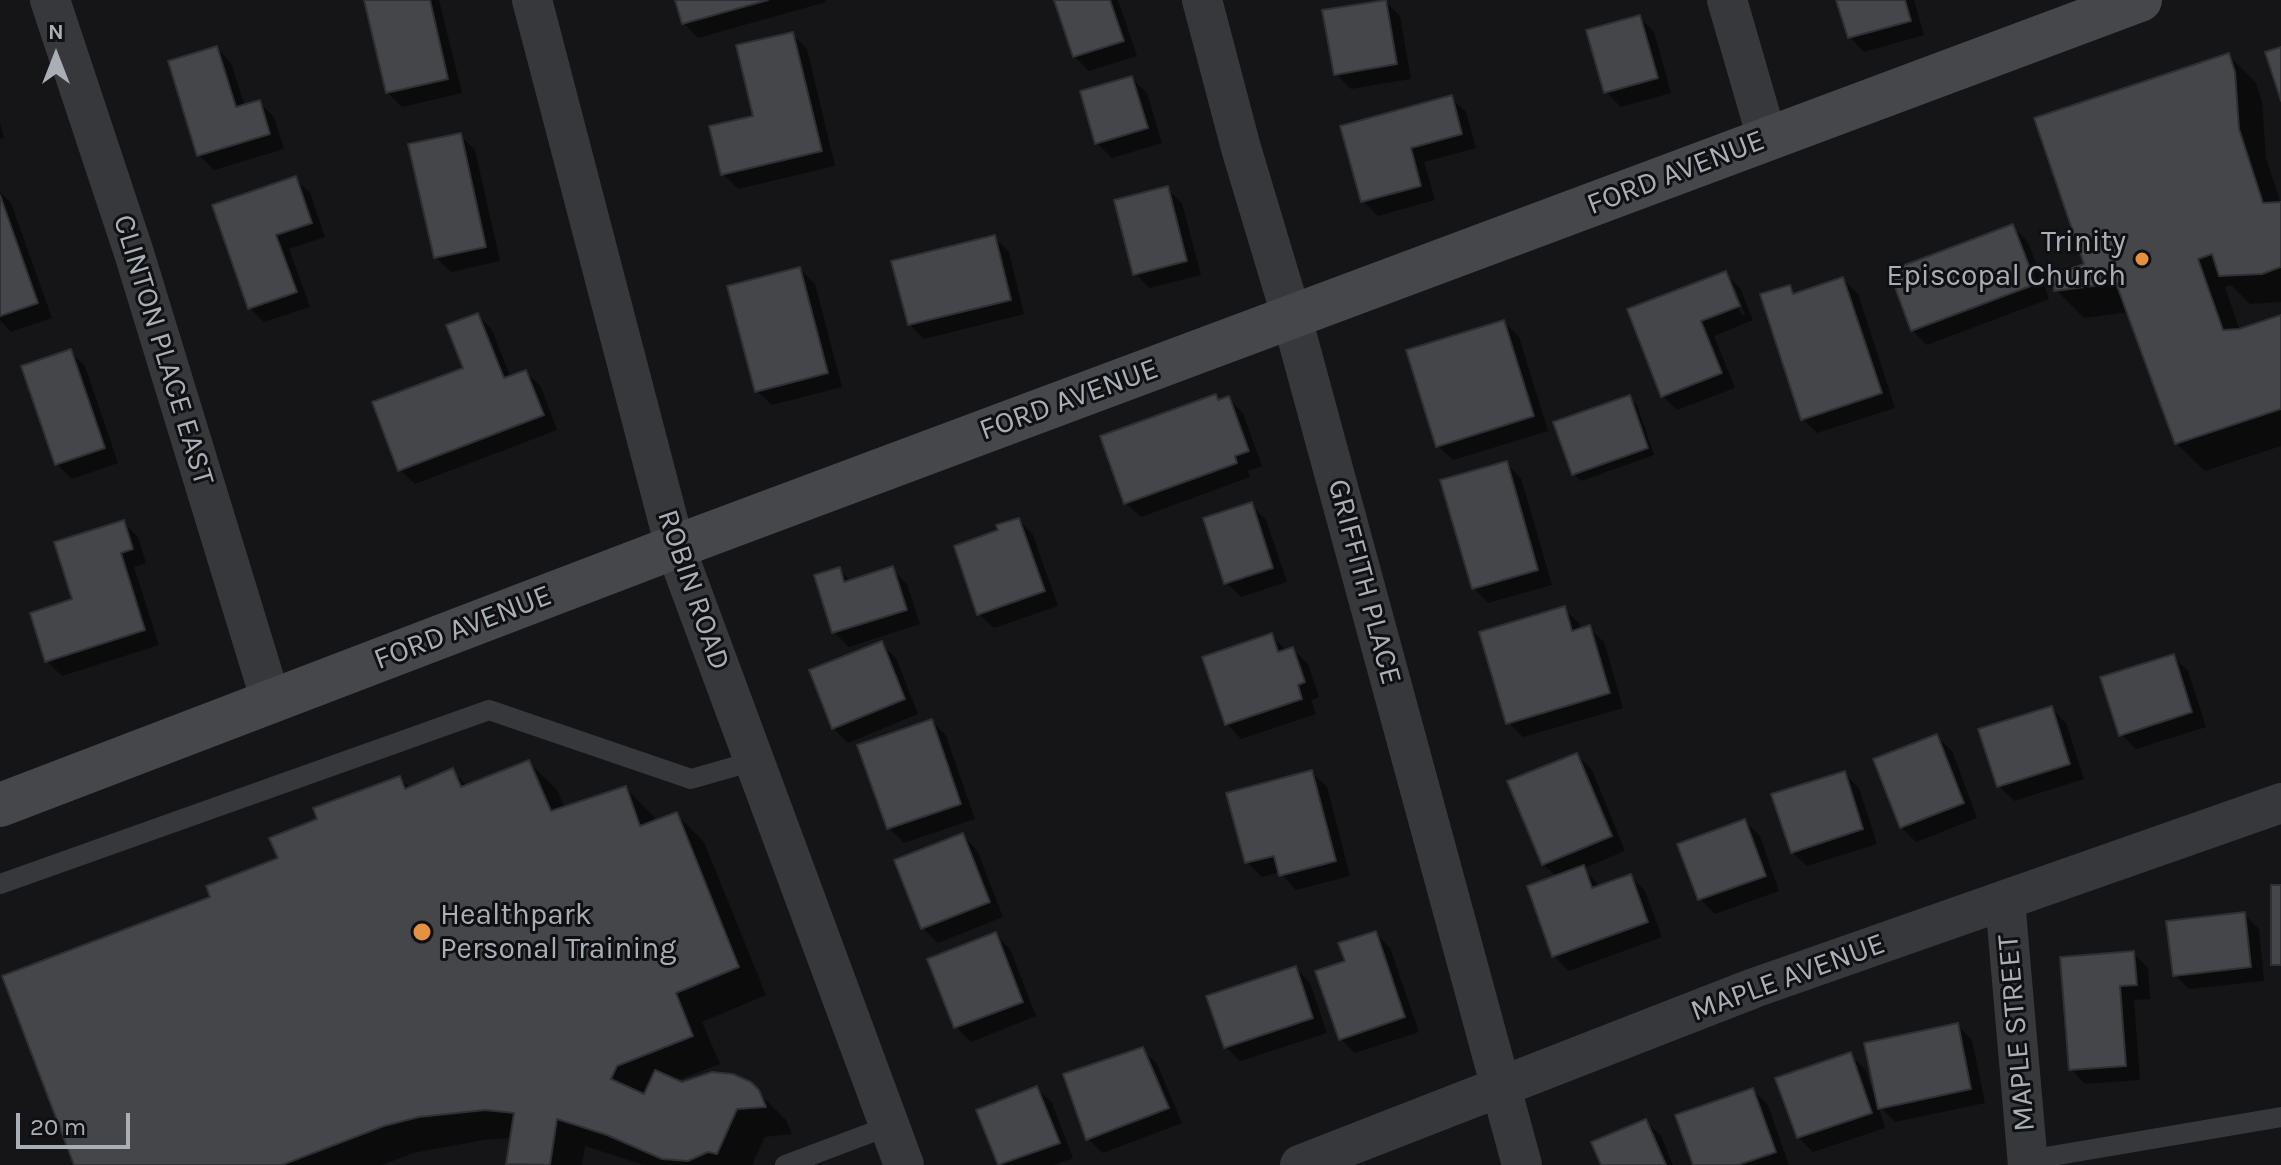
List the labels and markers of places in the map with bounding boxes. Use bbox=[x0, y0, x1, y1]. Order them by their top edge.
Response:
place label: Trinity Episcopal Church bbox=[1886, 224, 2126, 294]
marker: Trinity Episcopal Church bbox=[2133, 250, 2151, 268]
place label: Healthpark Personal Training bbox=[440, 897, 676, 968]
marker: Healthpark Personal Training bbox=[411, 921, 433, 943]

